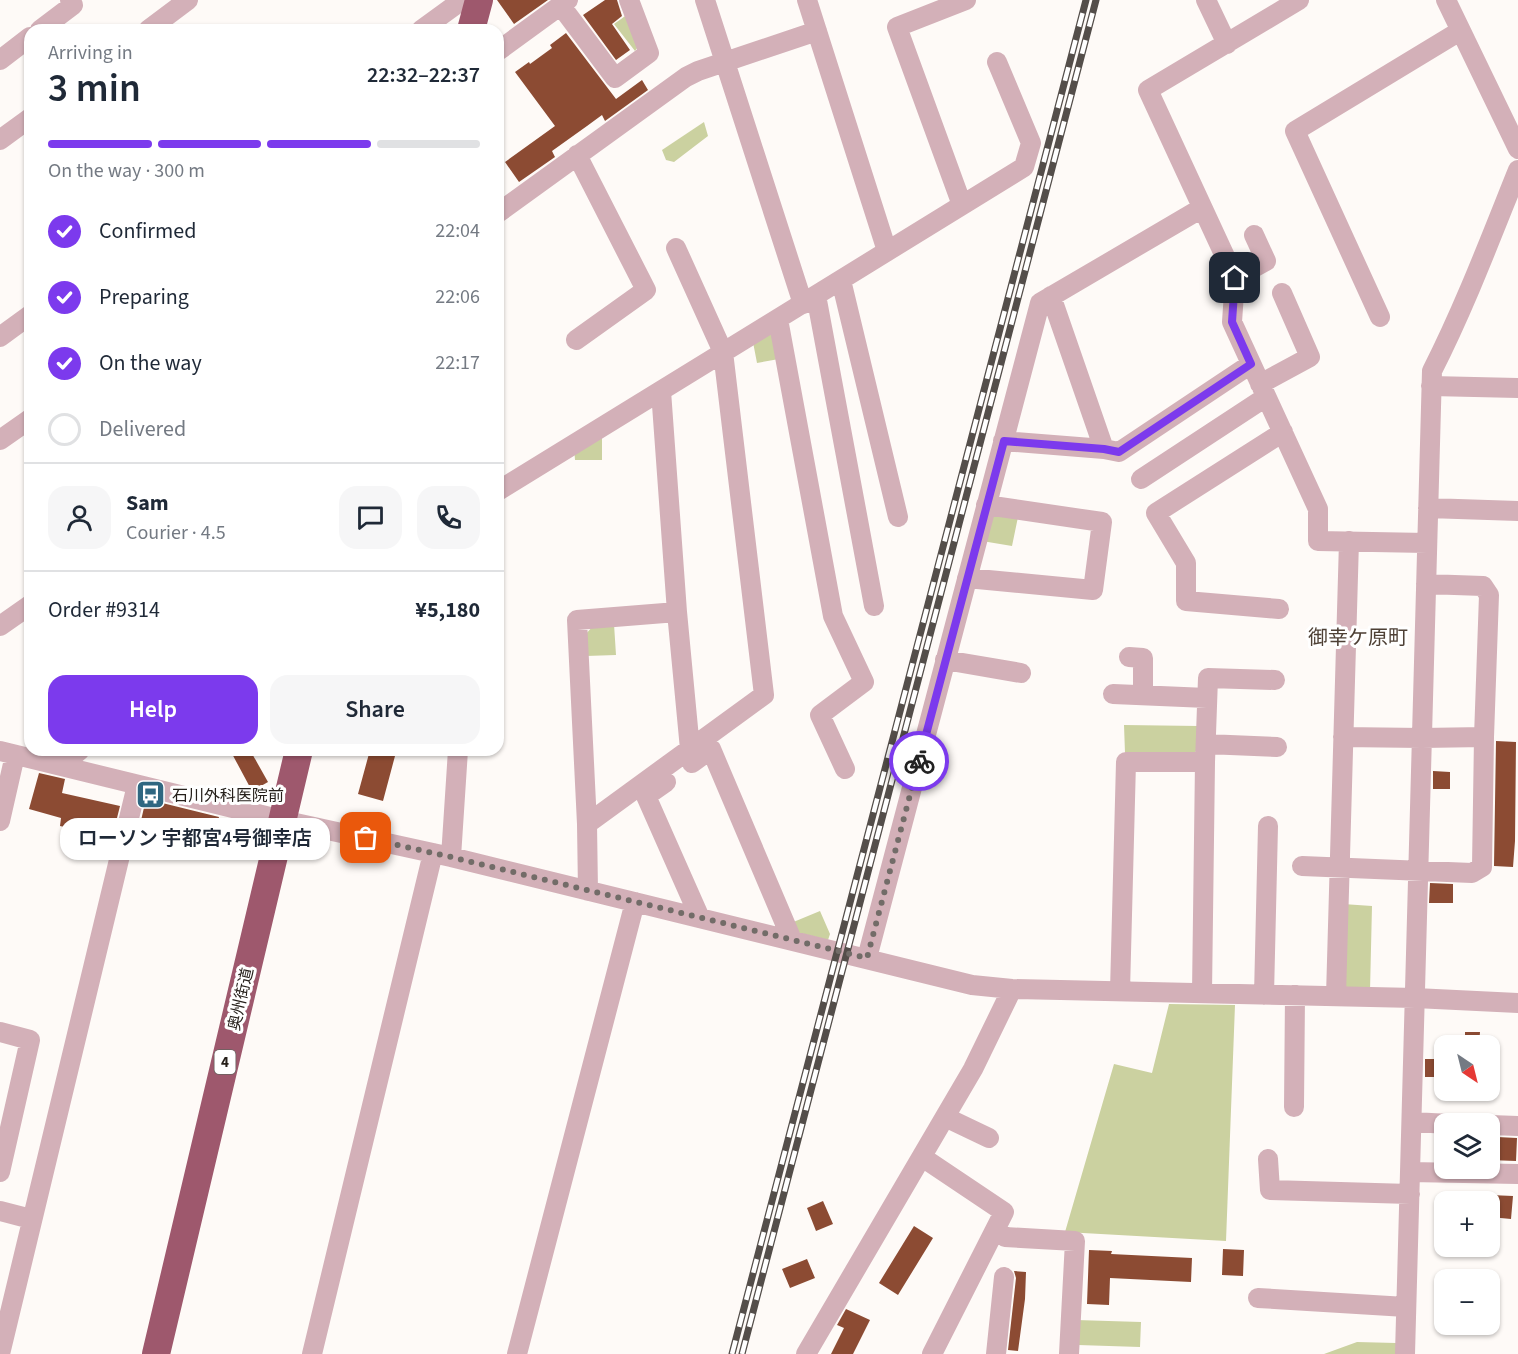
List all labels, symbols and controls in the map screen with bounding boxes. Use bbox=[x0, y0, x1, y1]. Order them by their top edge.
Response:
text: Arriving in bbox=[48, 39, 133, 67]
text: 22:32–22:37 bbox=[367, 59, 480, 91]
text: 3 min bbox=[48, 61, 141, 117]
text: On the way · 300 m bbox=[48, 157, 205, 185]
icon: check bbox=[48, 215, 81, 248]
text: Confirmed bbox=[99, 215, 196, 247]
text: 22:04 bbox=[435, 217, 480, 245]
pin bbox=[1209, 252, 1260, 303]
icon: home bbox=[1218, 261, 1251, 294]
icon: check bbox=[48, 281, 81, 314]
text: Preparing bbox=[99, 281, 189, 313]
text: 22:06 bbox=[435, 283, 480, 311]
icon: check bbox=[48, 347, 81, 380]
text: On the way bbox=[99, 347, 202, 379]
text: 22:17 bbox=[435, 349, 480, 377]
text: Delivered bbox=[99, 413, 186, 445]
button: person bbox=[48, 486, 111, 549]
button: chat bbox=[339, 486, 402, 549]
button: phone bbox=[417, 486, 480, 549]
text: Sam bbox=[126, 487, 169, 519]
text: Courier · 4.5 bbox=[126, 519, 226, 547]
text: Order #9314 bbox=[48, 594, 160, 626]
text: ¥5,180 bbox=[415, 594, 480, 626]
district label: 御幸ケ原町 bbox=[1308, 624, 1408, 652]
button: Help bbox=[48, 675, 258, 744]
button: Share bbox=[270, 675, 480, 744]
courier bbox=[889, 731, 949, 791]
icon: bike bbox=[903, 745, 936, 778]
bus stop icon: 石川外科医院前 bbox=[135, 779, 167, 811]
place label: 石川外科医院前 bbox=[172, 785, 284, 807]
pin bbox=[340, 812, 391, 863]
callout: ローソン 宇都宮4号御幸店 bbox=[60, 817, 330, 859]
icon: bag bbox=[349, 821, 382, 854]
text: ローソン 宇都宮4号御幸店 bbox=[78, 825, 312, 853]
street label: 奥州街道 bbox=[223, 966, 259, 1033]
north arrow bbox=[1434, 1035, 1500, 1101]
map controls bbox=[1434, 1035, 1500, 1335]
road number: 4 bbox=[214, 1050, 236, 1074]
button: layers bbox=[1434, 1113, 1500, 1179]
button: + bbox=[1434, 1191, 1500, 1257]
button: − bbox=[1434, 1269, 1500, 1335]

